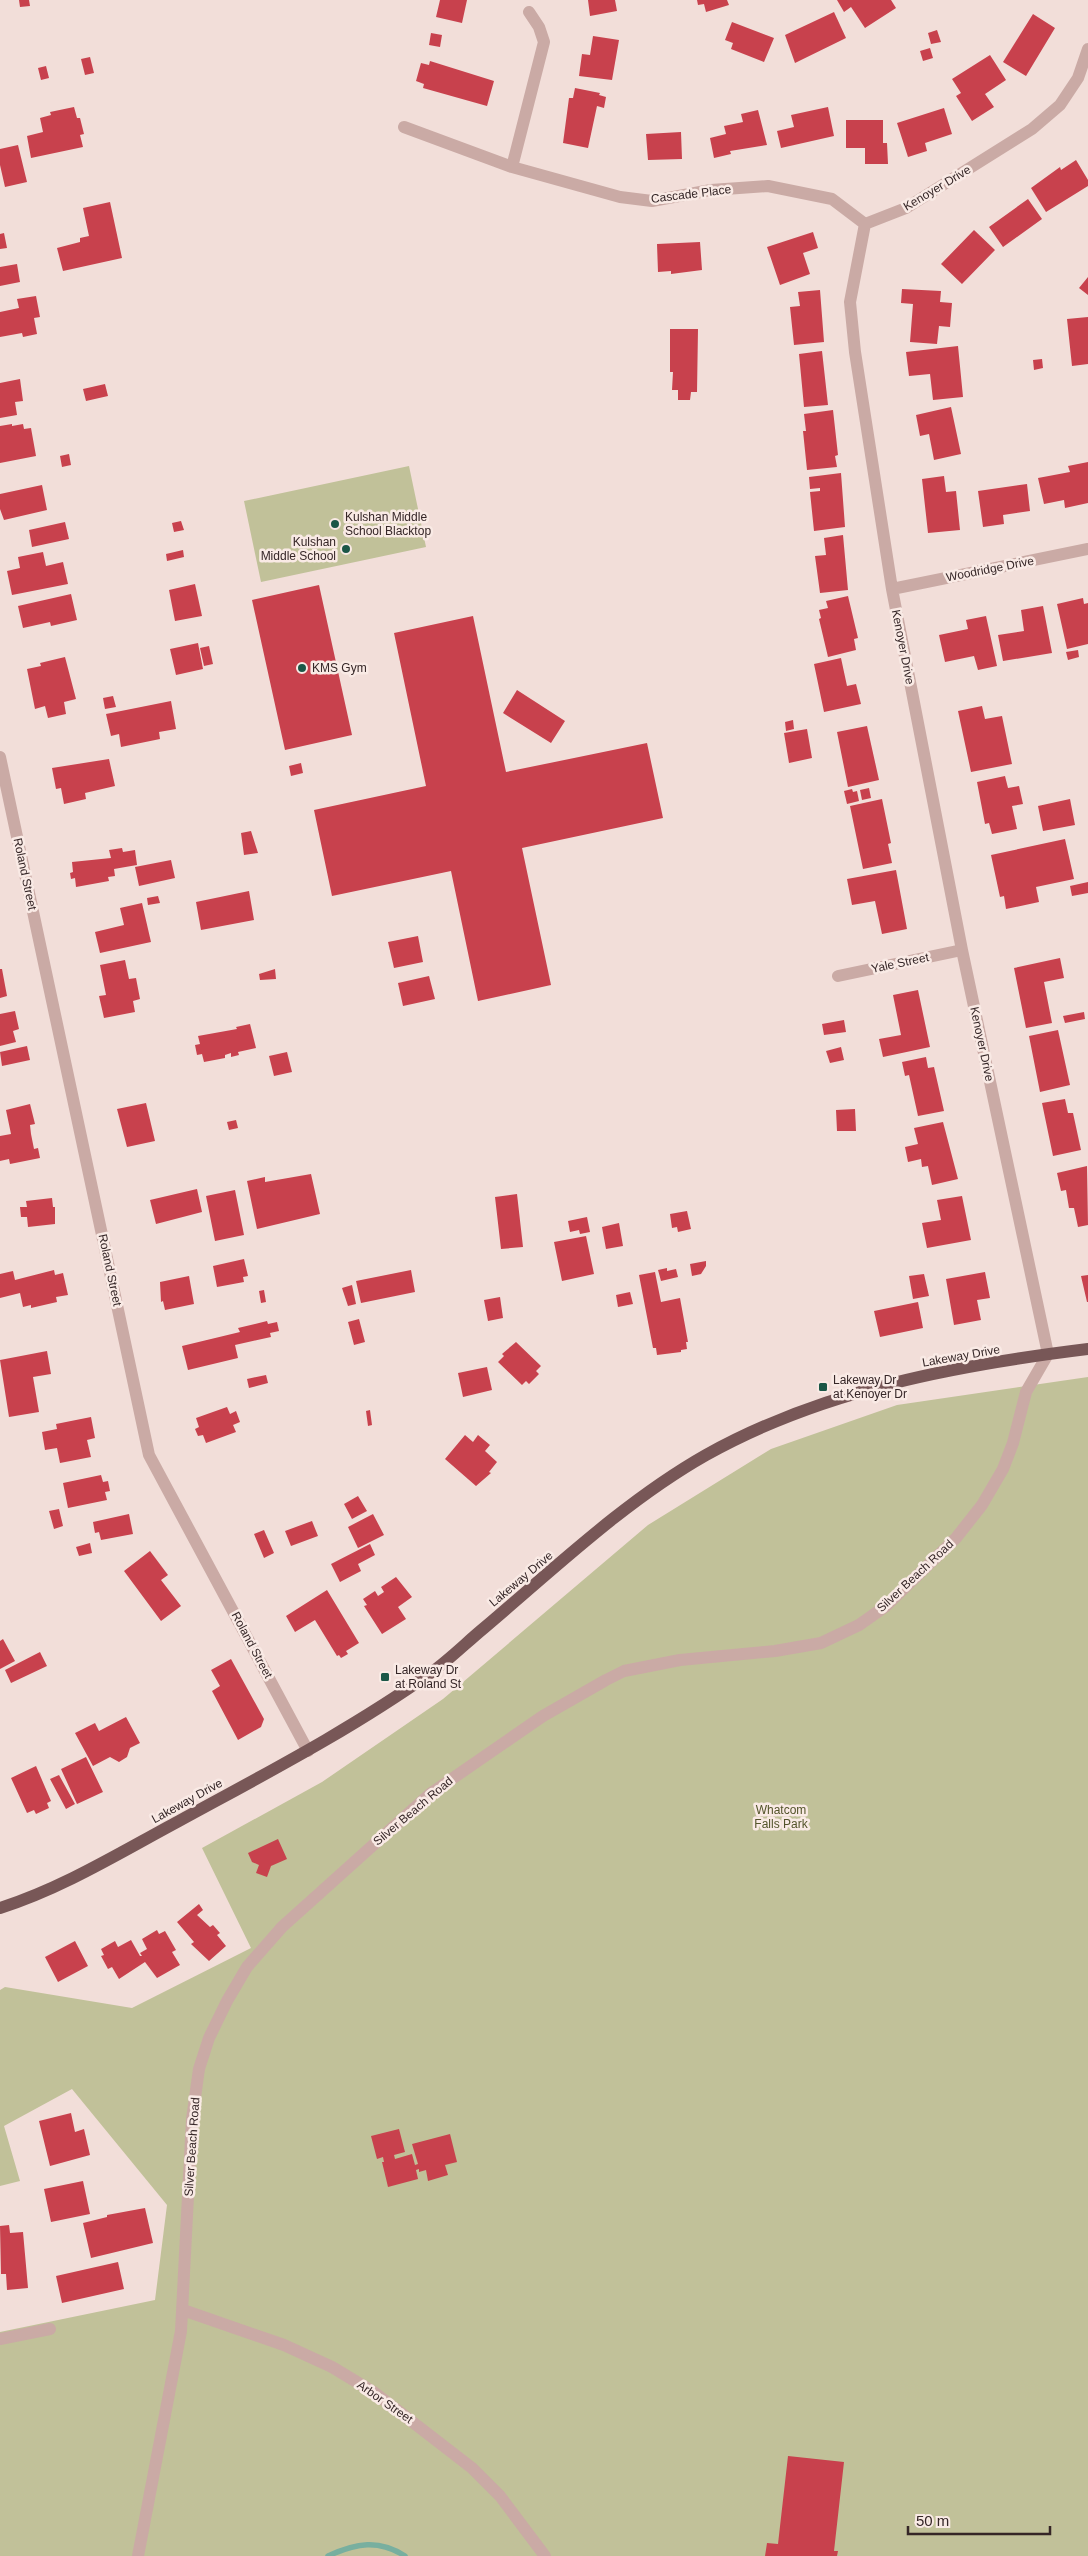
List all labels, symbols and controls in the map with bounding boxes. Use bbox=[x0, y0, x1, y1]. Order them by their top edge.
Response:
street label: Kenoyer Drive bbox=[901, 162, 973, 214]
street label: Cascade Place bbox=[650, 182, 732, 206]
place label: Kulshan Middle School Blacktop bbox=[345, 510, 431, 538]
marker: Kulshan Middle School Blacktop bbox=[329, 518, 341, 530]
place label: Kulshan Middle School bbox=[261, 535, 336, 563]
marker: Kulshan Middle School bbox=[340, 543, 352, 555]
street label: Woodridge Drive bbox=[945, 554, 1035, 584]
street label: Kenoyer Drive bbox=[889, 608, 917, 686]
place label: KMS Gym bbox=[312, 661, 367, 675]
marker: KMS Gym bbox=[296, 662, 308, 674]
street label: Roland Street bbox=[11, 837, 40, 912]
street label: Yale Street bbox=[870, 950, 931, 976]
street label: Kenoyer Drive bbox=[967, 1005, 997, 1083]
street label: Roland Street bbox=[96, 1233, 125, 1308]
street label: Lakeway Drive bbox=[921, 1342, 1001, 1370]
place label: Lakeway Dr at Kenoyer Dr bbox=[833, 1373, 907, 1401]
marker: Lakeway Dr at Kenoyer Dr bbox=[817, 1381, 829, 1393]
street label: Silver Beach Road bbox=[874, 1537, 956, 1615]
street label: Lakeway Drive bbox=[486, 1548, 556, 1610]
street label: Roland Street bbox=[229, 1609, 276, 1681]
place label: Lakeway Dr at Roland St bbox=[395, 1663, 462, 1691]
marker: Lakeway Dr at Roland St bbox=[379, 1671, 391, 1683]
street label: Silver Beach Road bbox=[370, 1774, 456, 1848]
street label: Lakeway Drive bbox=[149, 1776, 225, 1826]
park label: Whatcom Falls Park bbox=[754, 1803, 809, 1831]
street label: Silver Beach Road bbox=[182, 2097, 202, 2197]
street label: Arbor Street bbox=[354, 2378, 416, 2427]
scale bar bbox=[908, 2504, 1050, 2536]
text: 50 m bbox=[916, 2512, 949, 2529]

